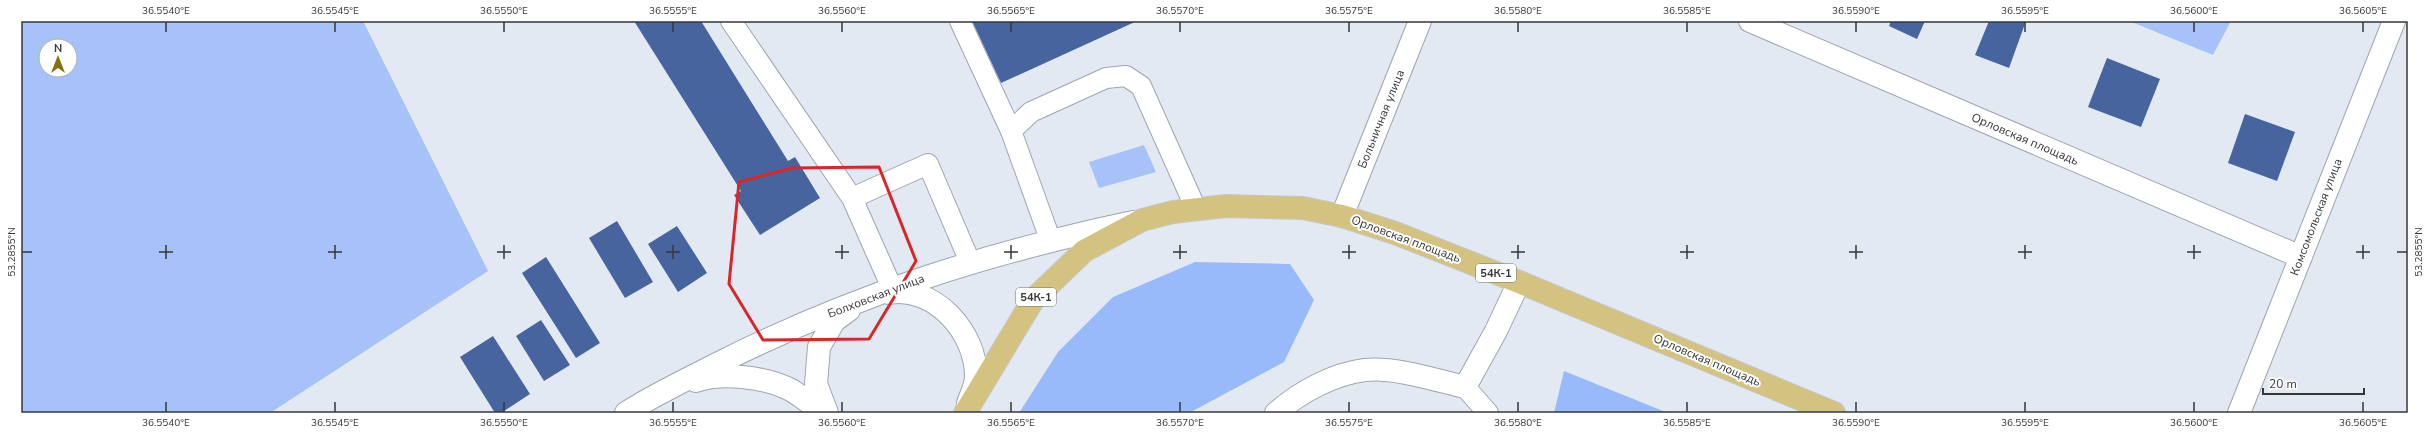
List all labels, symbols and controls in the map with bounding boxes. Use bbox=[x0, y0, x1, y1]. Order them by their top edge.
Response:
text: 36.5540°E bbox=[142, 4, 190, 18]
text: 36.5545°E bbox=[311, 4, 359, 18]
text: 36.5550°E bbox=[480, 4, 528, 18]
text: 36.5555°E bbox=[649, 4, 697, 18]
text: 36.5560°E bbox=[818, 4, 866, 18]
text: 36.5565°E bbox=[987, 4, 1035, 18]
text: 36.5570°E bbox=[1156, 4, 1204, 18]
text: 36.5575°E bbox=[1325, 4, 1373, 18]
text: 36.5580°E bbox=[1494, 4, 1542, 18]
text: 36.5585°E bbox=[1663, 4, 1711, 18]
text: 36.5590°E bbox=[1832, 4, 1880, 18]
text: 36.5595°E bbox=[2001, 4, 2049, 18]
text: 36.5600°E bbox=[2170, 4, 2218, 18]
text: 36.5605°E bbox=[2339, 4, 2387, 18]
north arrow bbox=[38, 38, 78, 78]
text: N bbox=[54, 41, 62, 56]
street label: Больничная улица bbox=[1354, 67, 1408, 171]
street label: Орловская площадь bbox=[1969, 109, 2081, 169]
street label: Комсомольская улица bbox=[2286, 156, 2346, 278]
street label: Орловская площадь bbox=[1349, 212, 1463, 266]
text: 53.2855°N bbox=[5, 227, 19, 277]
text: 53.2855°N bbox=[2412, 227, 2426, 277]
road number: 54К-1 bbox=[1476, 264, 1516, 282]
street label: Болховская улица bbox=[825, 270, 927, 322]
road number: 54К-1 bbox=[1016, 288, 1056, 306]
street label: Орловская площадь bbox=[1651, 330, 1763, 390]
scale bar bbox=[2263, 370, 2364, 396]
text: 20 m bbox=[2269, 376, 2297, 392]
text: 36.5540°E bbox=[142, 416, 190, 430]
text: 36.5545°E bbox=[311, 416, 359, 430]
text: 36.5550°E bbox=[480, 416, 528, 430]
text: 36.5555°E bbox=[649, 416, 697, 430]
text: 36.5560°E bbox=[818, 416, 866, 430]
text: 36.5565°E bbox=[987, 416, 1035, 430]
text: 36.5570°E bbox=[1156, 416, 1204, 430]
text: 36.5575°E bbox=[1325, 416, 1373, 430]
text: 36.5580°E bbox=[1494, 416, 1542, 430]
text: 36.5585°E bbox=[1663, 416, 1711, 430]
text: 36.5590°E bbox=[1832, 416, 1880, 430]
text: 36.5595°E bbox=[2001, 416, 2049, 430]
text: 36.5600°E bbox=[2170, 416, 2218, 430]
text: 36.5605°E bbox=[2339, 416, 2387, 430]

